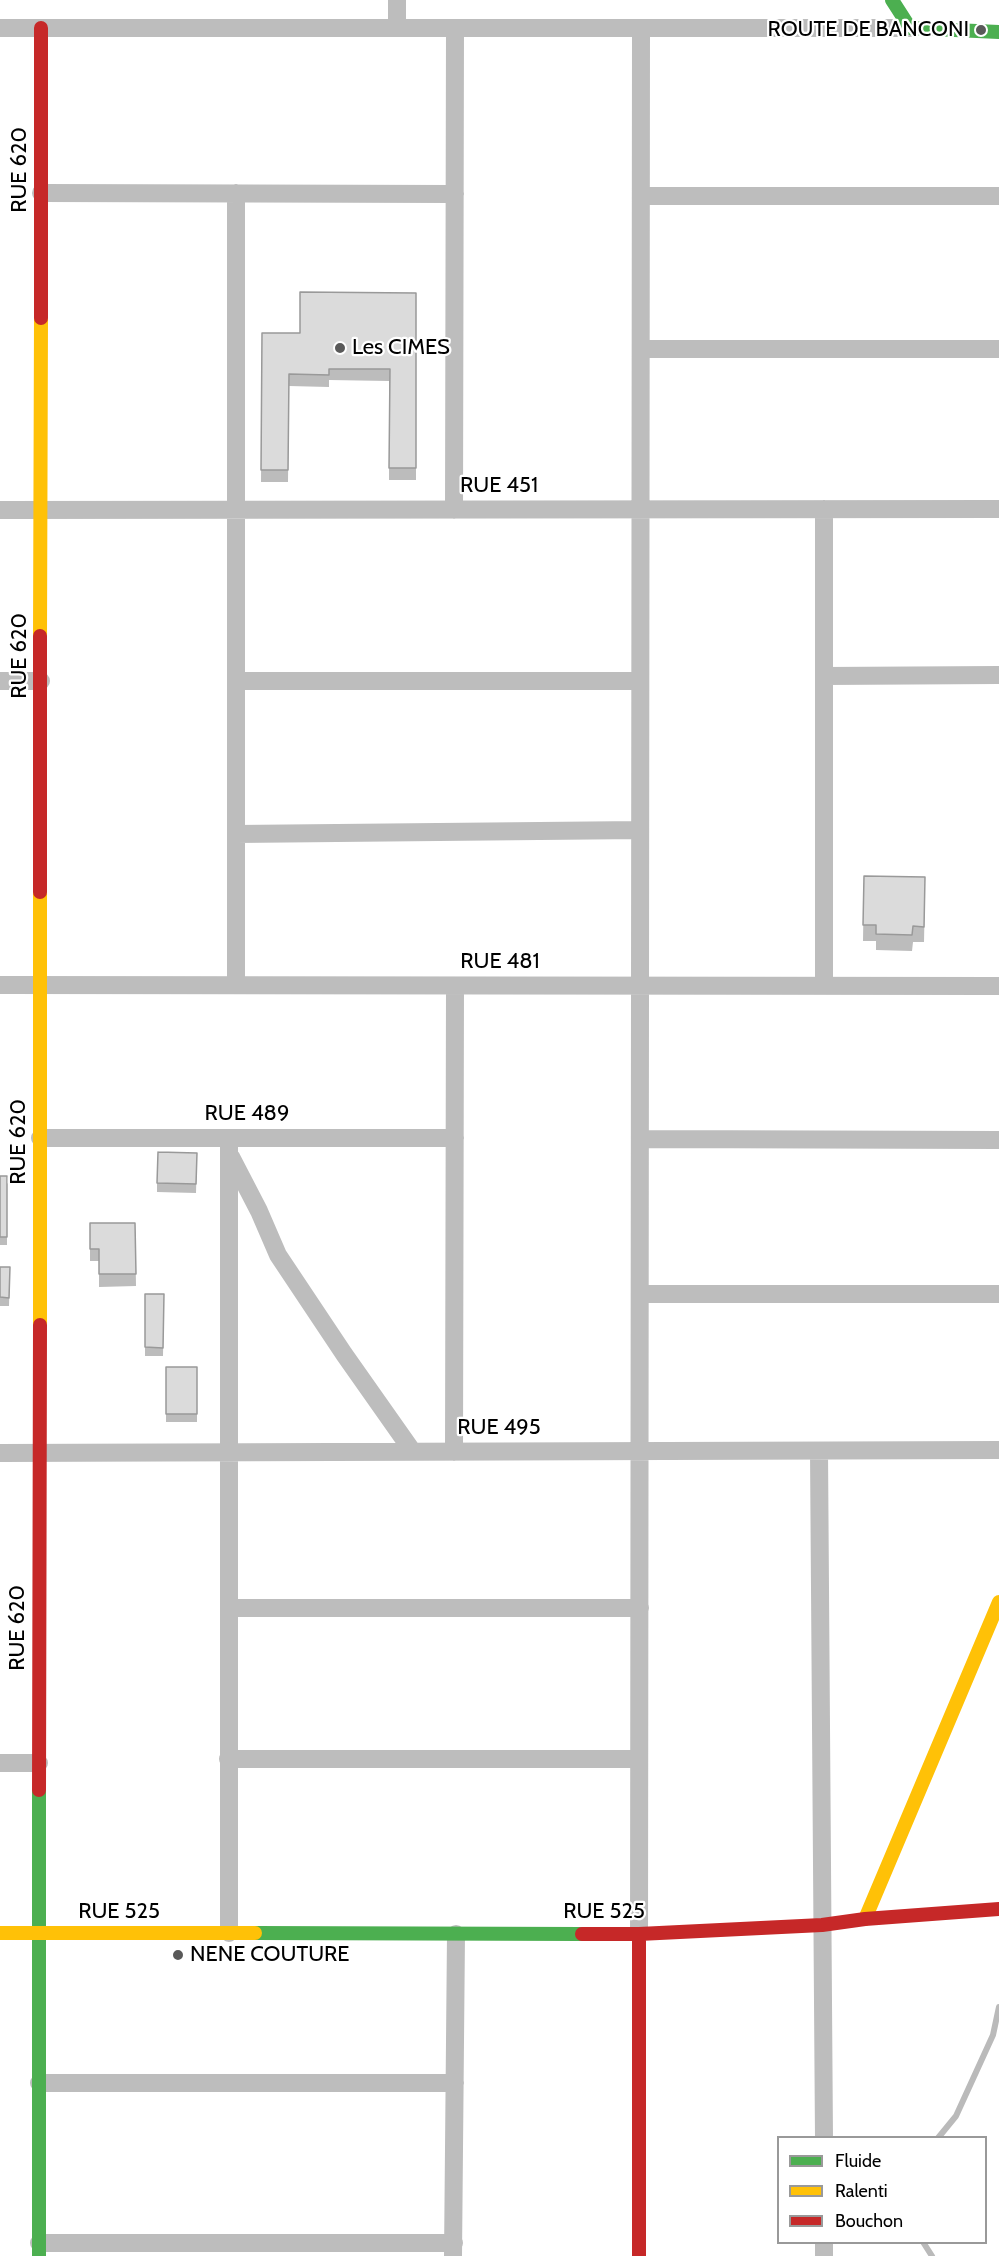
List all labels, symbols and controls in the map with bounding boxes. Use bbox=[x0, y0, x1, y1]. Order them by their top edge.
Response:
place label: ROUTE DE BANCONI bbox=[767, 17, 969, 43]
marker: ROUTE DE BANCONI bbox=[974, 23, 988, 37]
street label: RUE 620 bbox=[7, 127, 33, 213]
place label: Les CIMES bbox=[352, 335, 450, 361]
marker: Les CIMES bbox=[333, 341, 347, 355]
street label: RUE 451 bbox=[460, 473, 538, 499]
street label: RUE 620 bbox=[7, 613, 33, 699]
street label: RUE 481 bbox=[460, 949, 540, 975]
street label: RUE 620 bbox=[6, 1099, 32, 1185]
street label: RUE 489 bbox=[205, 1101, 289, 1127]
street label: RUE 495 bbox=[457, 1415, 541, 1441]
street label: RUE 620 bbox=[5, 1585, 31, 1671]
street label: RUE 525 bbox=[78, 1899, 160, 1925]
street label: RUE 525 bbox=[563, 1899, 645, 1925]
place label: NENE COUTURE bbox=[190, 1942, 350, 1968]
marker: NENE COUTURE bbox=[171, 1948, 185, 1962]
legend bbox=[777, 2136, 987, 2244]
text: Fluide bbox=[835, 2150, 881, 2172]
text: Ralenti bbox=[835, 2180, 888, 2202]
text: Bouchon bbox=[835, 2210, 903, 2232]

